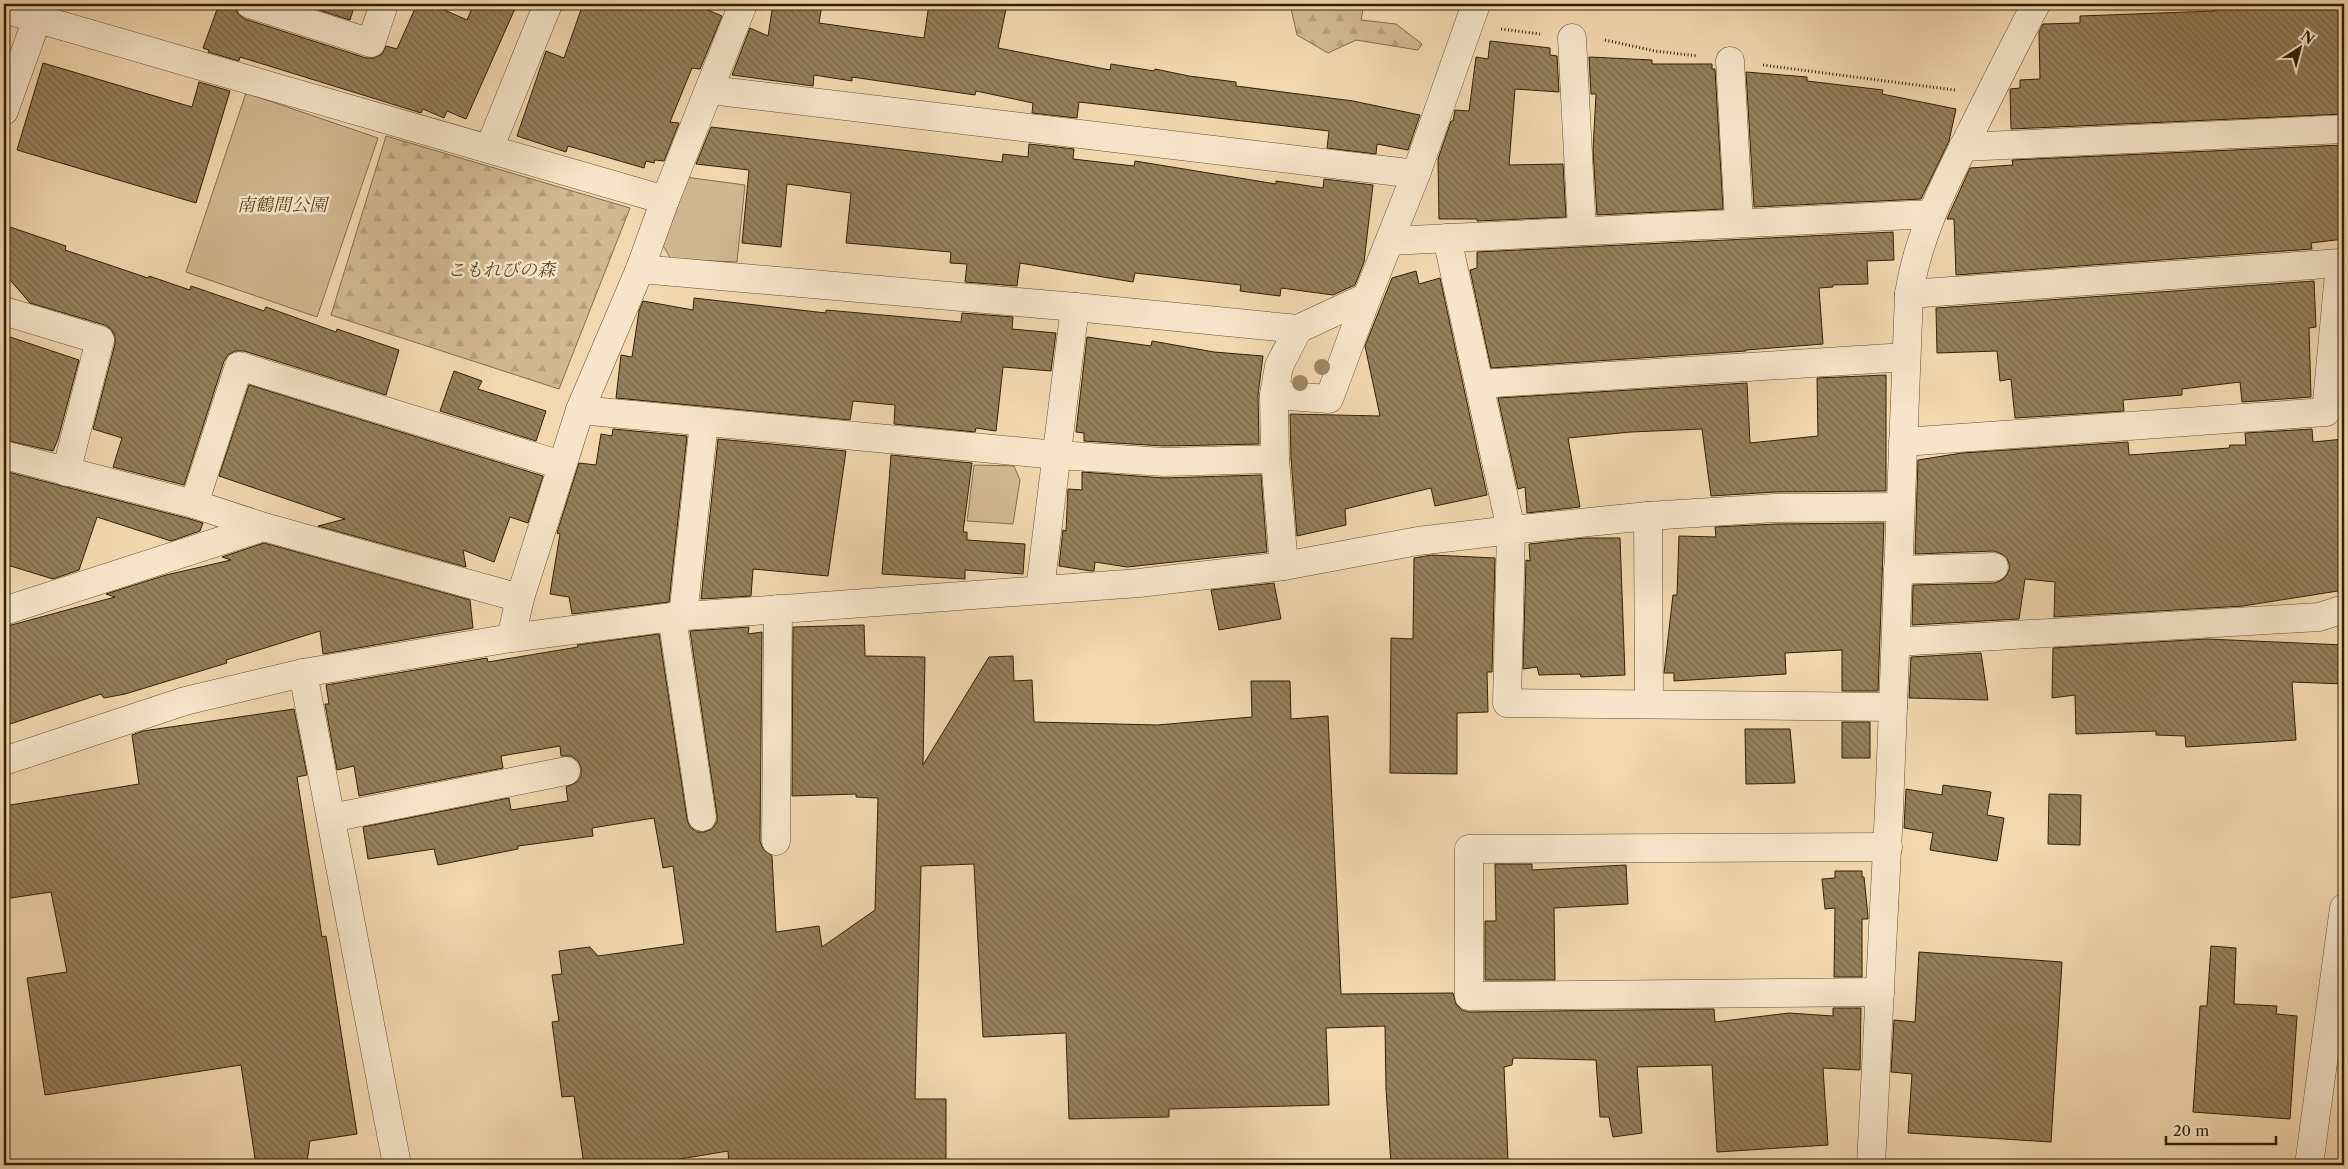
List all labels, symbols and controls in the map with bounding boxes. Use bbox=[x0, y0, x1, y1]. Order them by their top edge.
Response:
north arrow bbox=[2276, 22, 2326, 72]
text: N bbox=[2297, 27, 2318, 48]
park label: 南鶴間公園 bbox=[237, 194, 330, 216]
park label: こもれびの森 bbox=[447, 259, 557, 281]
scale bar bbox=[2166, 1114, 2276, 1146]
text: 20 m bbox=[2173, 1121, 2209, 1140]

